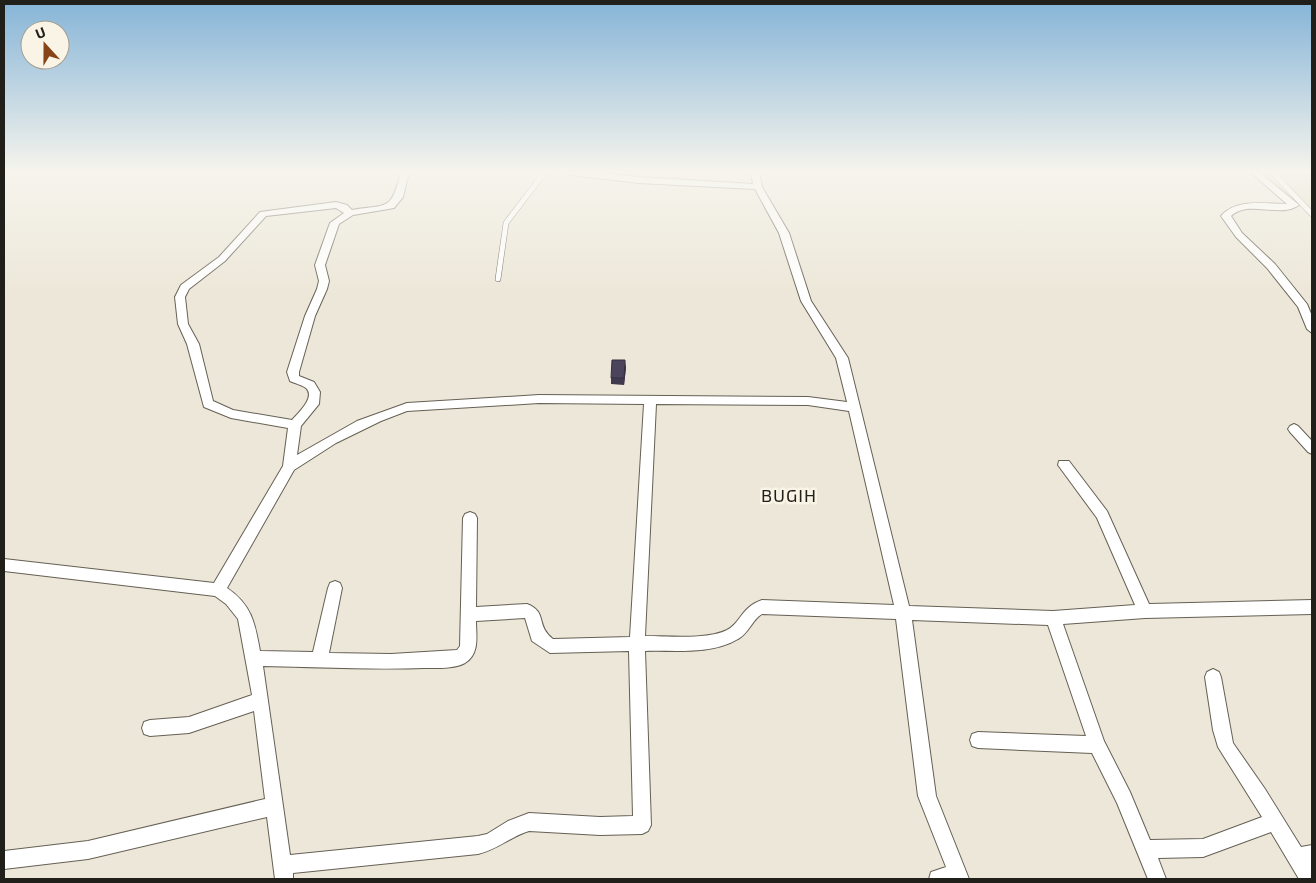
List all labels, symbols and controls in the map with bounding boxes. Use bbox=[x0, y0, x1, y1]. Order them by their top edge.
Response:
north arrow bbox=[20, 20, 70, 70]
text: U bbox=[33, 23, 48, 42]
district label: BUGIH bbox=[761, 484, 817, 506]

